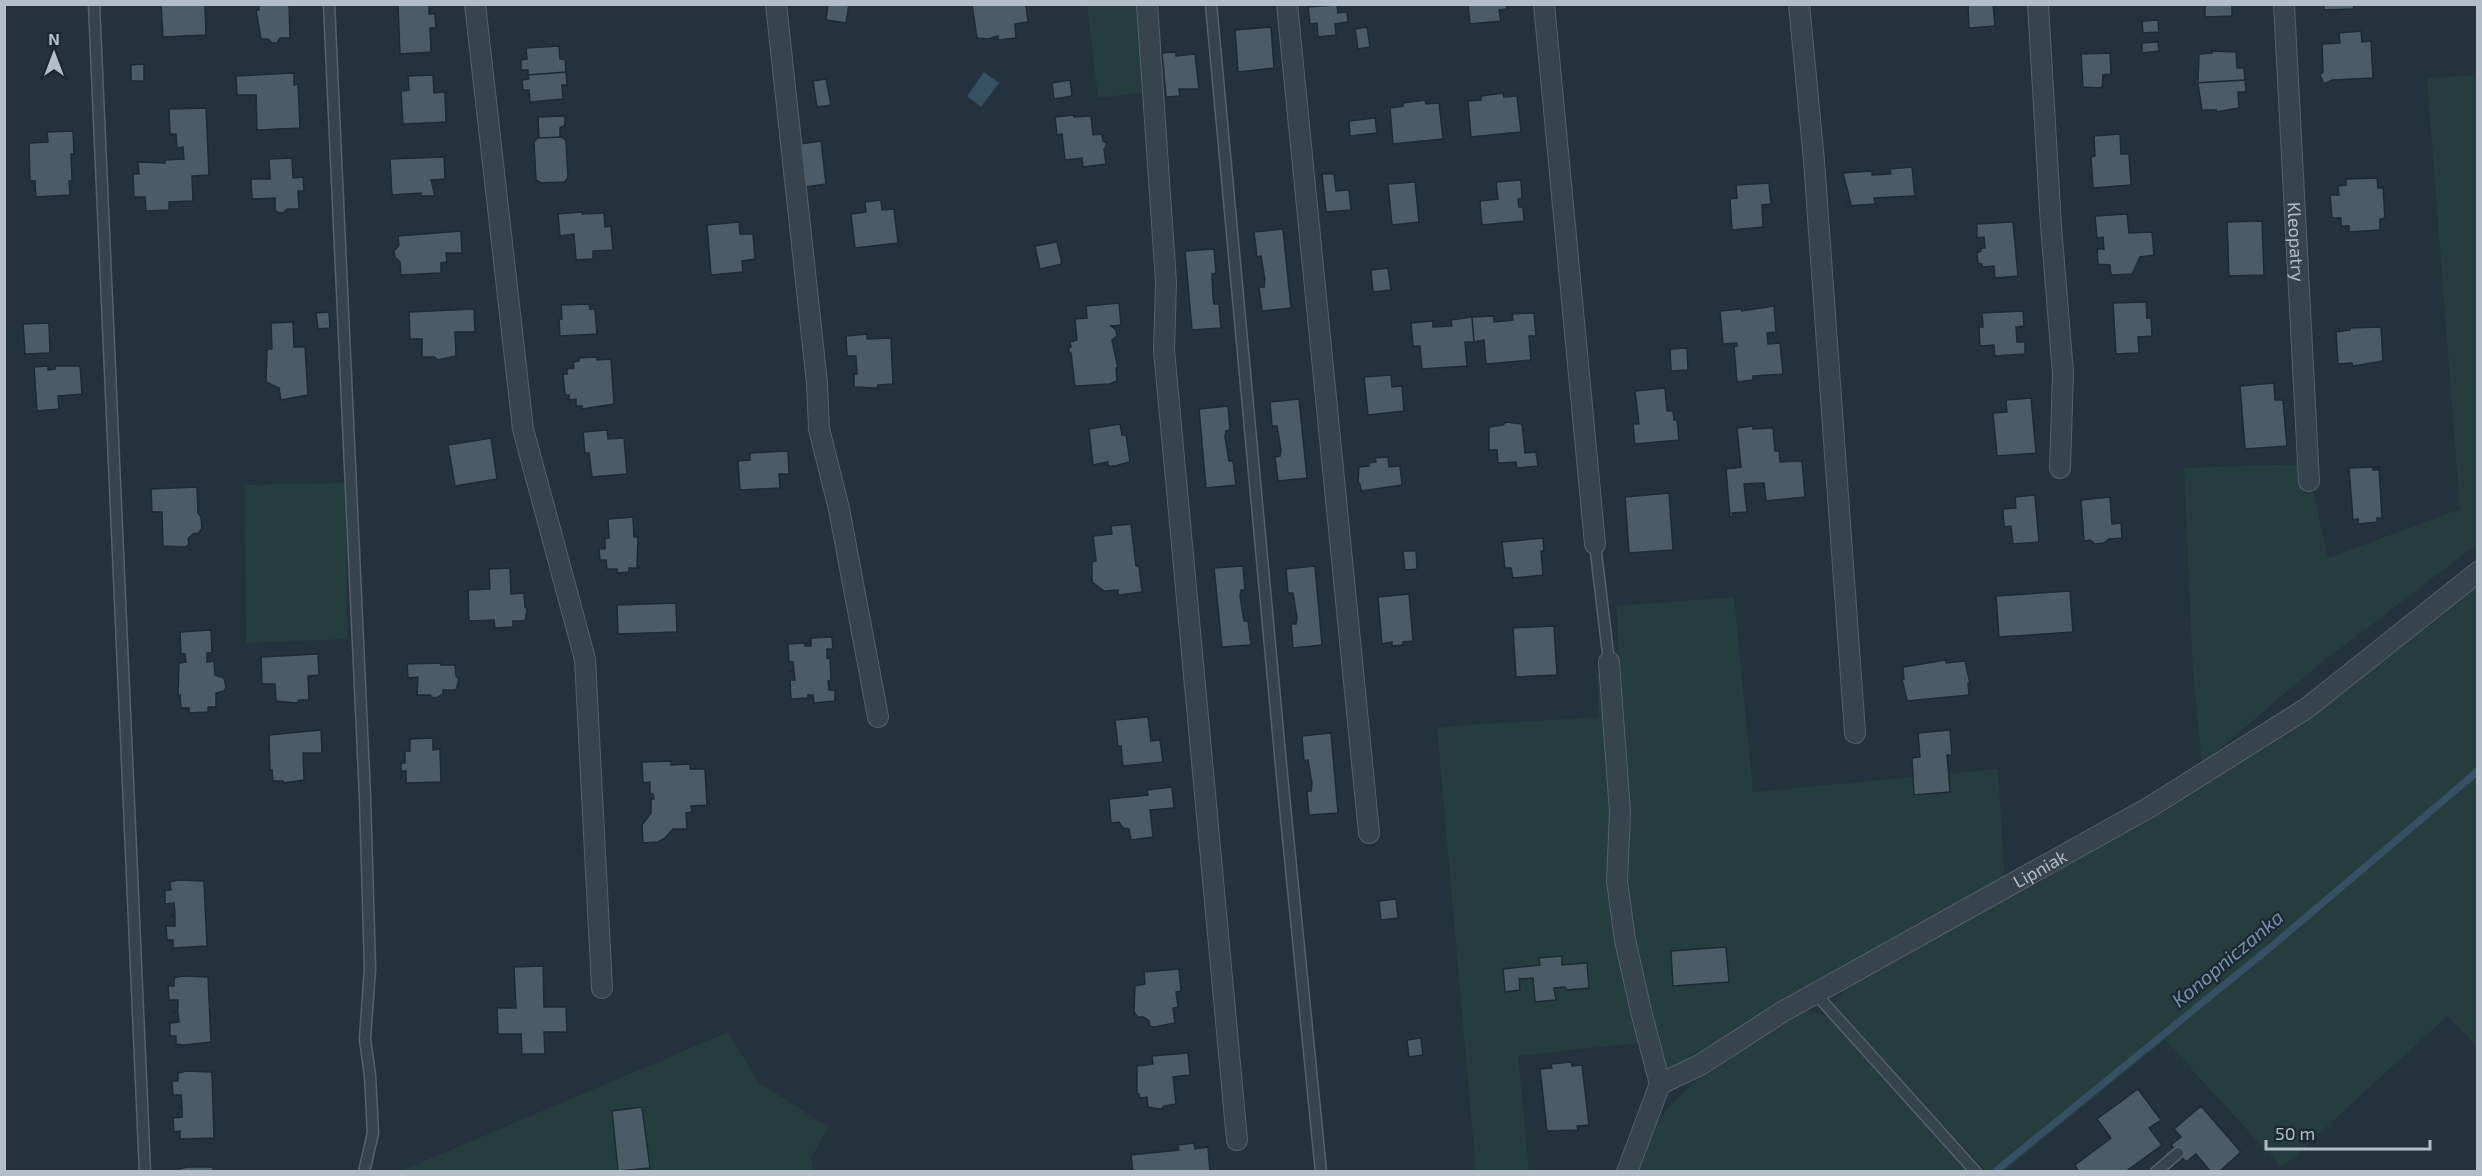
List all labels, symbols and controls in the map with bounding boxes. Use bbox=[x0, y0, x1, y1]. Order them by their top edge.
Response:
north arrow bbox=[24, 24, 84, 84]
text: N bbox=[48, 29, 60, 48]
street label: Kleopatry bbox=[2283, 201, 2310, 283]
street label: Lipniak bbox=[2009, 845, 2071, 892]
water label: Konopniczanka bbox=[2166, 904, 2288, 1012]
scale bar bbox=[2266, 1113, 2430, 1151]
text: 50 m bbox=[2275, 1122, 2315, 1144]

